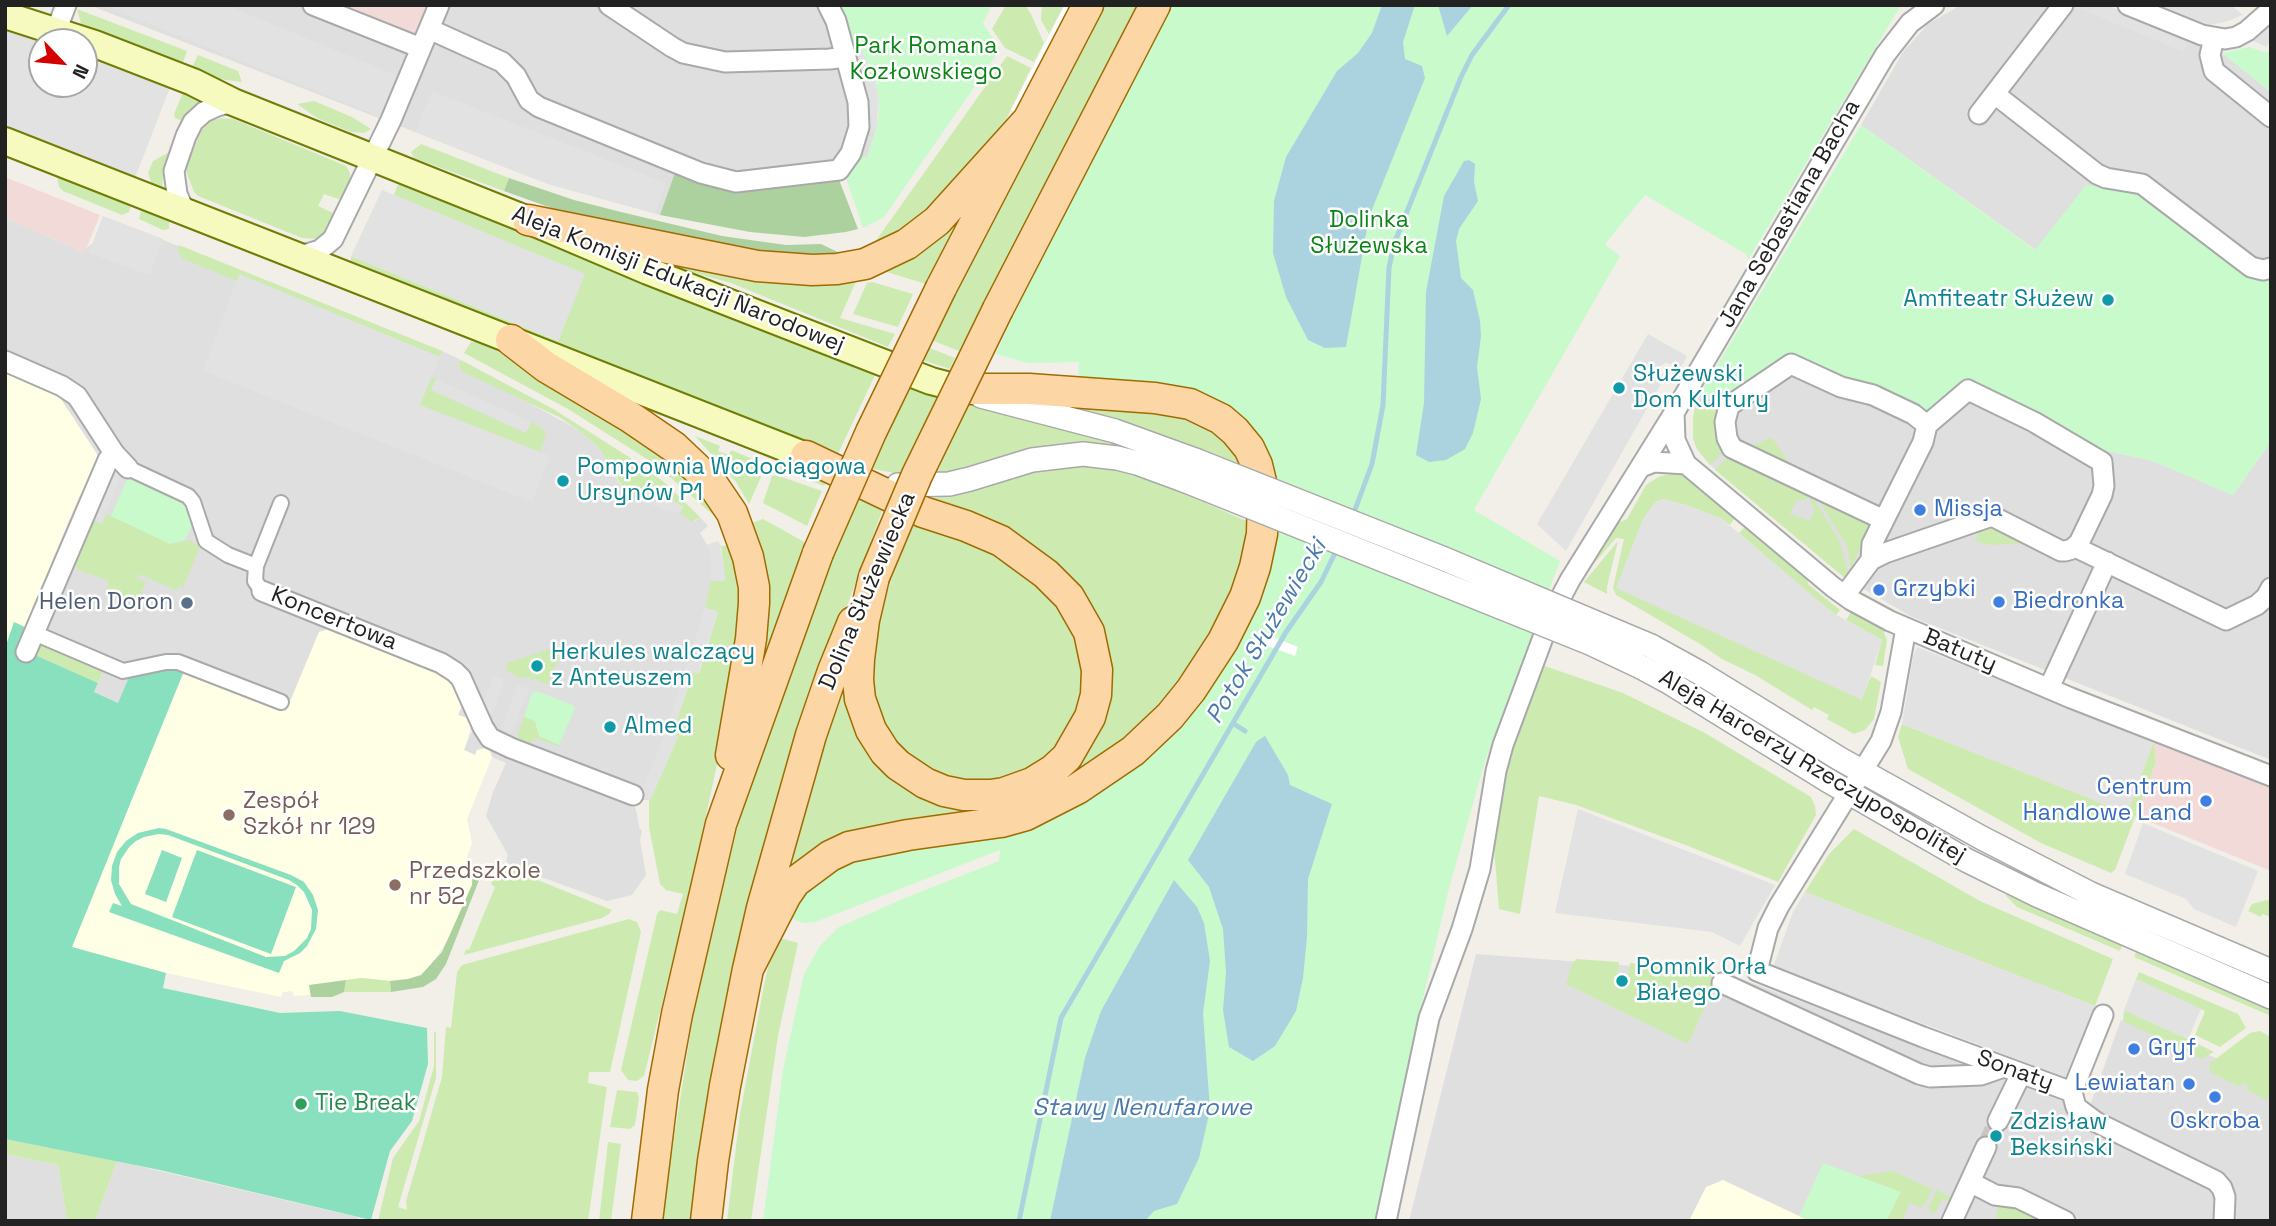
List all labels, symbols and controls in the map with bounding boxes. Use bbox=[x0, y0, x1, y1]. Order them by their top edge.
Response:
north arrow bbox=[28, 28, 98, 98]
park label: Park Romana Kozłowskiego bbox=[850, 33, 1002, 87]
text: N bbox=[67, 60, 95, 83]
street label: Jana Sebastiana Bacha bbox=[1713, 95, 1867, 333]
street label: Aleja Komisji Edukacji Narodowej bbox=[508, 200, 848, 360]
park label: Dolinka Służewska bbox=[1310, 207, 1428, 261]
place label: Amfiteatr Służew bbox=[1903, 286, 2094, 314]
marker: Amfiteatr Służew bbox=[2100, 292, 2116, 308]
place label: Służewski Dom Kultury bbox=[1633, 361, 1769, 415]
marker: Służewski Dom Kultury bbox=[1611, 380, 1627, 396]
place label: Pompownia Wodociągowa Ursynów P1 bbox=[577, 454, 866, 508]
marker: Pompownia Wodociągowa Ursynów P1 bbox=[555, 473, 571, 489]
street label: Dolina Służewiecka bbox=[814, 488, 922, 694]
place label: Missja bbox=[1934, 496, 2003, 524]
marker: Missja bbox=[1912, 502, 1928, 518]
water label: Potok Służewiecki bbox=[1201, 535, 1333, 729]
place label: Grzybki bbox=[1893, 576, 1976, 604]
street label: Koncertowa bbox=[267, 581, 401, 657]
marker: Grzybki bbox=[1871, 582, 1887, 598]
place label: Biedronka bbox=[2013, 588, 2124, 616]
place label: Helen Doron bbox=[39, 589, 173, 617]
marker: Biedronka bbox=[1991, 594, 2007, 610]
marker: Helen Doron bbox=[179, 595, 195, 611]
street label: Batuty bbox=[1919, 623, 2001, 679]
place label: Herkules walczący z Anteuszem bbox=[551, 639, 755, 693]
marker: Herkules walczący z Anteuszem bbox=[529, 658, 545, 674]
street label: Aleja Harcerzy Rzeczypospolitej bbox=[1654, 664, 1970, 870]
place label: Almed bbox=[624, 713, 692, 741]
marker: Almed bbox=[602, 719, 618, 735]
place label: Centrum Handlowe Land bbox=[2023, 774, 2192, 828]
place label: Zespół Szkół nr 129 bbox=[243, 788, 376, 842]
marker: Centrum Handlowe Land bbox=[2198, 793, 2214, 809]
marker: Zespół Szkół nr 129 bbox=[221, 807, 237, 823]
place label: Przedszkole nr 52 bbox=[409, 858, 541, 912]
marker: Przedszkole nr 52 bbox=[387, 877, 403, 893]
place label: Pomnik Orła Białego bbox=[1636, 954, 1767, 1008]
marker: Pomnik Orła Białego bbox=[1614, 973, 1630, 989]
place label: Gryf bbox=[2148, 1035, 2196, 1063]
marker: Gryf bbox=[2126, 1041, 2142, 1057]
street label: Sonaty bbox=[1973, 1044, 2057, 1098]
place label: Lewiatan bbox=[2075, 1070, 2175, 1098]
marker: Lewiatan bbox=[2181, 1076, 2197, 1092]
marker: Oskroba bbox=[2207, 1089, 2223, 1105]
place label: Tie Break bbox=[315, 1090, 416, 1118]
water label: Stawy Nenufarowe bbox=[1032, 1094, 1252, 1122]
marker: Tie Break bbox=[293, 1096, 309, 1112]
place label: Oskroba bbox=[2170, 1108, 2260, 1136]
place label: Zdzisław Beksiński bbox=[2010, 1109, 2113, 1163]
marker: Zdzisław Beksiński bbox=[1988, 1128, 2004, 1144]

